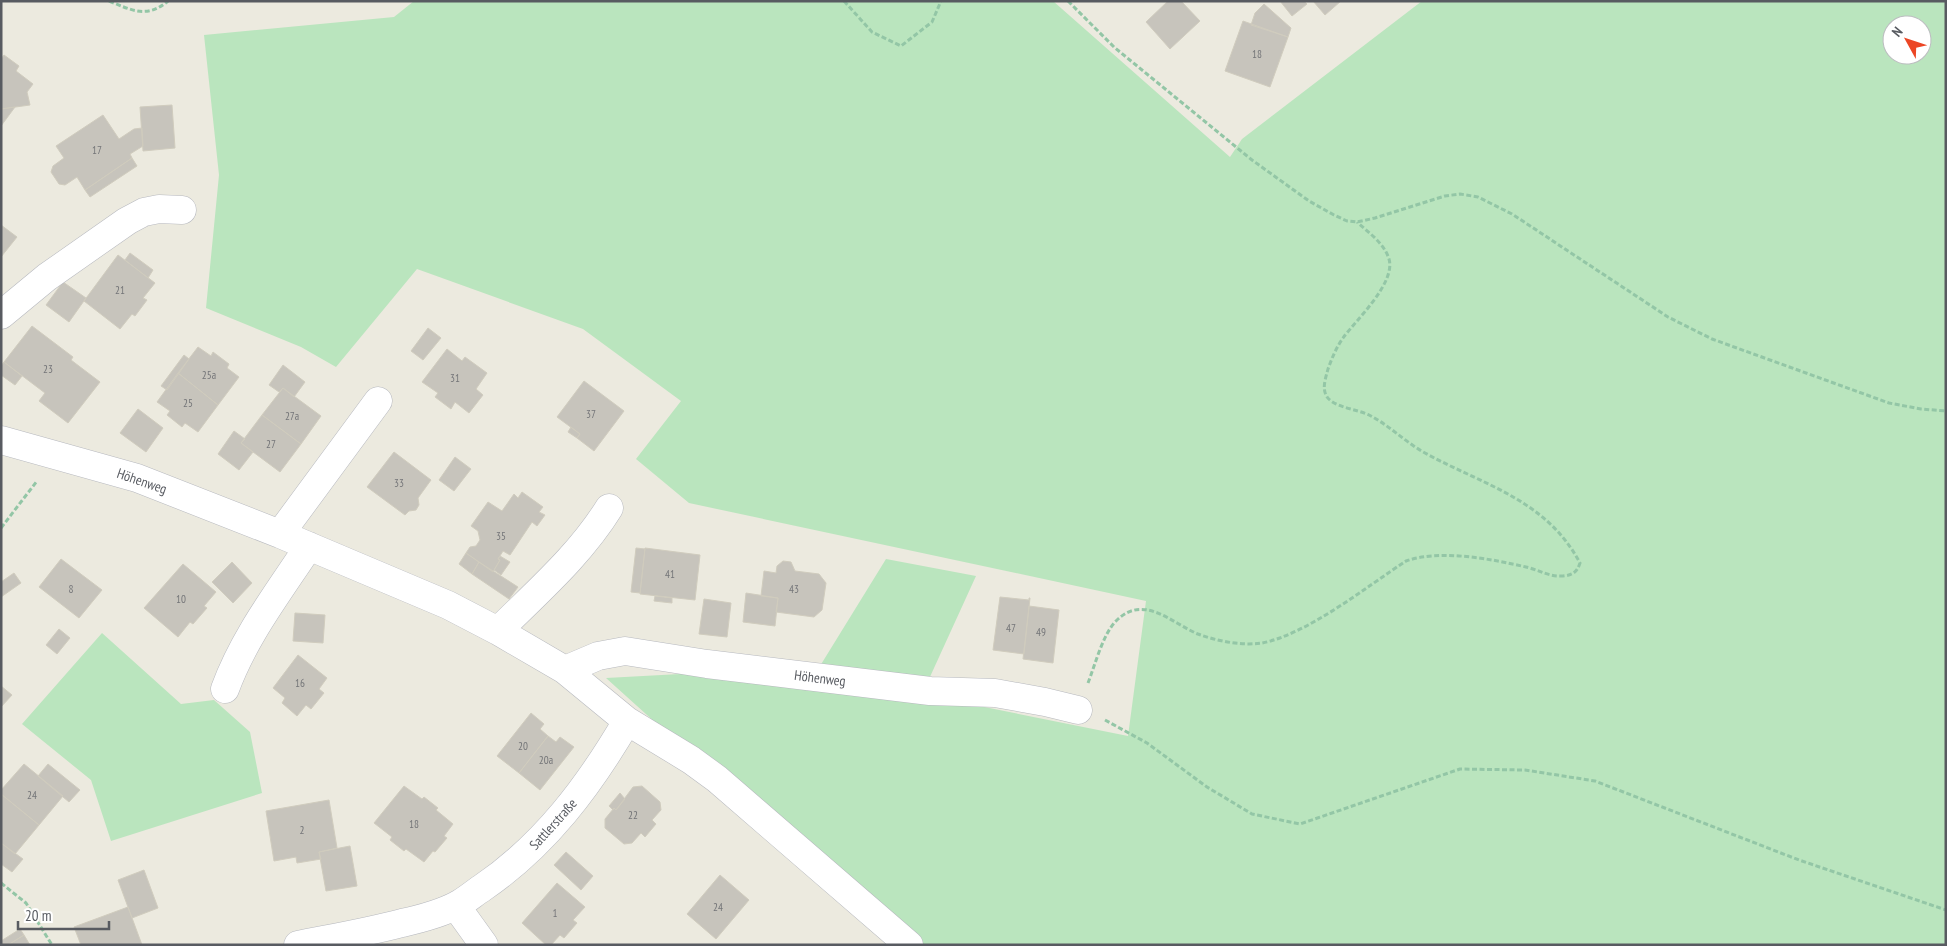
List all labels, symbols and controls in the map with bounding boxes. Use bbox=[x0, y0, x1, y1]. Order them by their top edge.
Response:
north arrow bbox=[1882, 15, 1932, 65]
text: N bbox=[1888, 23, 1906, 40]
house number: 18 bbox=[1252, 47, 1262, 61]
house number: 17 bbox=[92, 143, 102, 157]
house number: 21 bbox=[115, 283, 125, 297]
house number: 23 bbox=[43, 362, 53, 376]
house number: 25a bbox=[202, 368, 216, 382]
house number: 31 bbox=[450, 371, 460, 385]
house number: 25 bbox=[183, 396, 193, 410]
house number: 37 bbox=[586, 407, 596, 421]
house number: 27a bbox=[285, 409, 299, 423]
house number: 27 bbox=[266, 437, 276, 451]
street label: Höhenweg bbox=[115, 464, 169, 498]
house number: 33 bbox=[394, 476, 404, 490]
house number: 35 bbox=[496, 529, 506, 543]
house number: 41 bbox=[665, 567, 675, 581]
house number: 8 bbox=[69, 582, 74, 596]
house number: 43 bbox=[789, 582, 799, 596]
house number: 10 bbox=[176, 592, 186, 606]
house number: 47 bbox=[1006, 621, 1016, 635]
house number: 49 bbox=[1036, 625, 1046, 639]
street label: Höhenweg bbox=[793, 666, 847, 690]
house number: 16 bbox=[295, 676, 305, 690]
house number: 20 bbox=[518, 739, 528, 753]
house number: 20a bbox=[539, 753, 553, 767]
house number: 24 bbox=[27, 788, 37, 802]
street label: Sattlerstraße bbox=[525, 794, 581, 853]
house number: 22 bbox=[628, 808, 638, 822]
house number: 18 bbox=[409, 817, 419, 831]
house number: 2 bbox=[300, 823, 305, 837]
scale bar bbox=[18, 898, 109, 930]
house number: 24 bbox=[713, 900, 723, 914]
text: 20 m bbox=[25, 906, 51, 925]
house number: 1 bbox=[553, 906, 558, 920]

